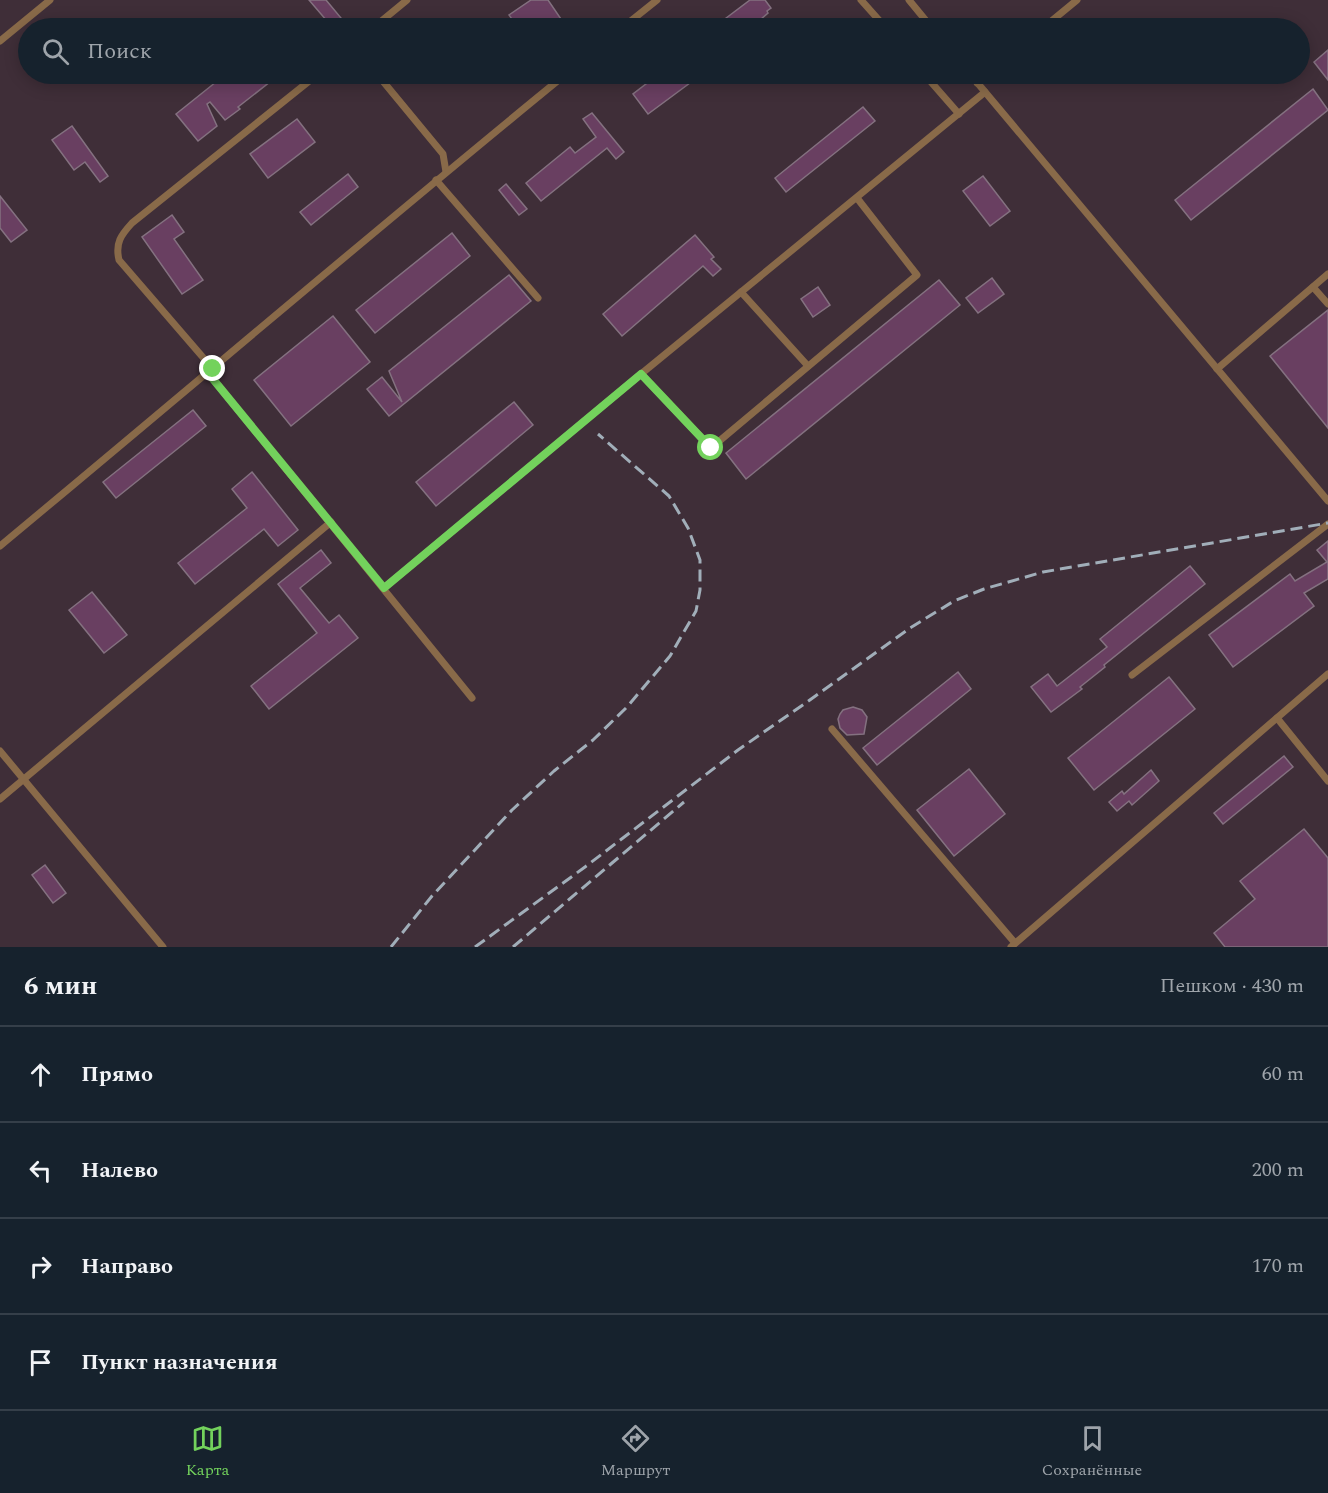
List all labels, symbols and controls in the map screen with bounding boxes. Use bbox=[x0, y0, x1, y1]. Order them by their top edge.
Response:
search box bbox=[18, 18, 1310, 84]
icon: search bbox=[39, 35, 72, 68]
text: Поиск bbox=[87, 35, 152, 68]
route end bbox=[199, 355, 225, 381]
route start bbox=[697, 434, 723, 460]
text: 6 мин bbox=[24, 966, 97, 1006]
text: Пешком · 430 m bbox=[1160, 971, 1304, 1001]
icon: ahead bbox=[24, 1058, 57, 1091]
text: Прямо bbox=[81, 1058, 153, 1091]
text: 60 m bbox=[1262, 1059, 1304, 1089]
icon: left bbox=[24, 1154, 57, 1187]
text: Налево bbox=[81, 1154, 158, 1187]
text: 200 m bbox=[1252, 1155, 1304, 1185]
icon: right bbox=[24, 1250, 57, 1283]
text: Направо bbox=[81, 1250, 173, 1283]
text: 170 m bbox=[1252, 1251, 1304, 1281]
icon: arrive bbox=[24, 1346, 57, 1379]
text: Пункт назначения bbox=[81, 1346, 278, 1379]
tab: Карта bbox=[186, 1422, 229, 1482]
tab: Маршрут bbox=[601, 1422, 670, 1482]
tab: Сохранённые bbox=[1042, 1422, 1142, 1482]

